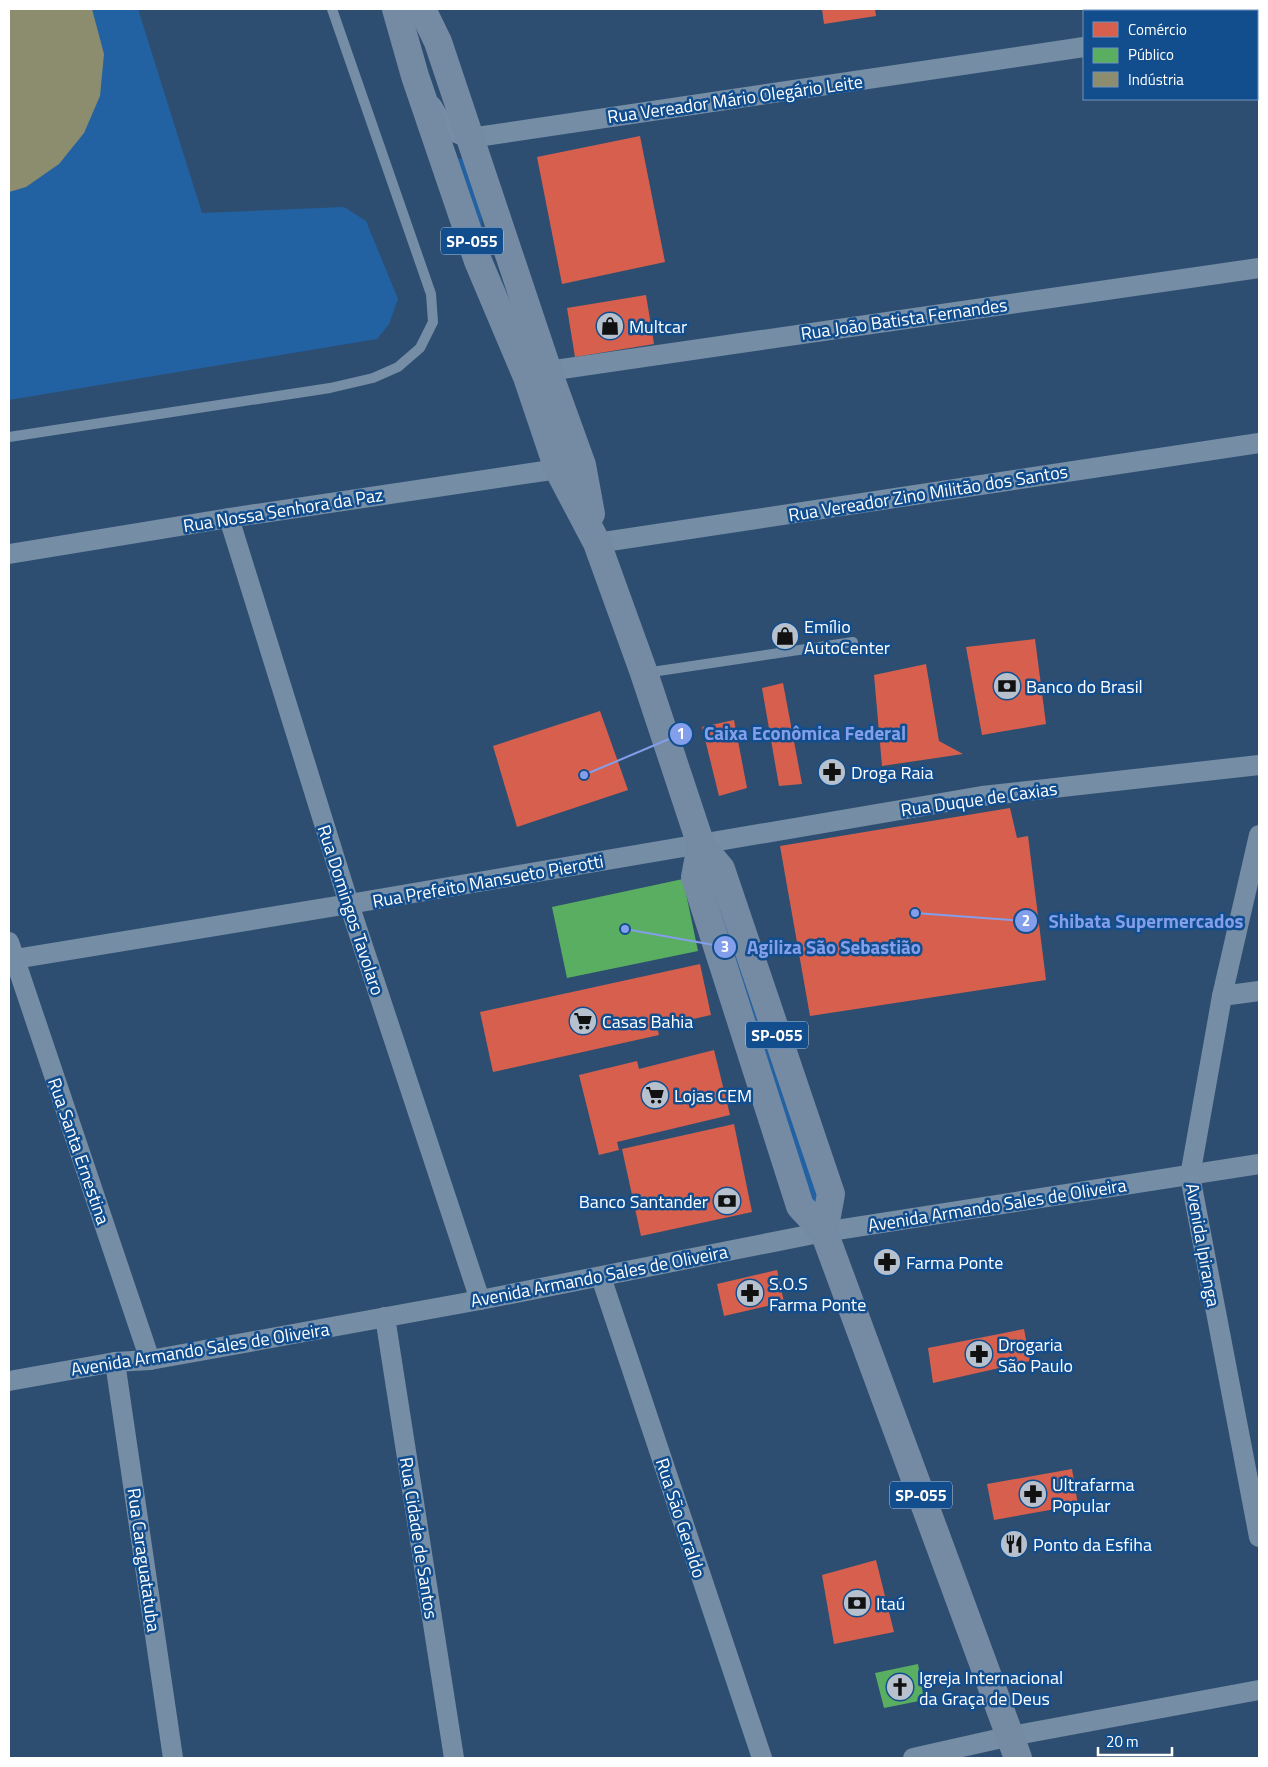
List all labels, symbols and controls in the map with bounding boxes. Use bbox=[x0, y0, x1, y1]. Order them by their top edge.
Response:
legend bbox=[1083, 10, 1258, 100]
text: Comércio bbox=[1128, 18, 1187, 41]
text: Público bbox=[1128, 43, 1174, 66]
street label: Rua Vereador Mário Olegário Leite bbox=[606, 68, 864, 130]
text: Indústria bbox=[1128, 68, 1184, 91]
road number: SP-055 bbox=[441, 228, 503, 255]
street label: Rua João Batista Fernandes bbox=[799, 291, 1009, 347]
shop icon: Multcar bbox=[595, 311, 625, 341]
place label: Multcar bbox=[629, 313, 687, 340]
street label: Rua Vereador Zino Militão dos Santos bbox=[786, 458, 1070, 528]
street label: Rua Nossa Senhora da Paz bbox=[181, 481, 385, 539]
place label: Emílio AutoCenter bbox=[804, 613, 890, 661]
shop icon: Emílio AutoCenter bbox=[770, 621, 800, 651]
bank icon: Banco do Brasil bbox=[992, 671, 1022, 701]
place label: Banco do Brasil bbox=[1026, 673, 1143, 700]
callout: Caixa Econômica Federal bbox=[669, 717, 916, 751]
text: Caixa Econômica Federal bbox=[704, 718, 906, 747]
text: 1 bbox=[677, 722, 685, 745]
pharmacy icon: Droga Raia bbox=[817, 757, 847, 787]
place label: Droga Raia bbox=[851, 759, 933, 786]
street label: Rua Duque de Caxias bbox=[899, 775, 1059, 823]
street label: Rua Domingos Tavolaro bbox=[311, 821, 391, 999]
street label: Rua Prefeito Mansueto Pierotti bbox=[370, 847, 606, 915]
callout: Shibata Supermercados bbox=[1014, 904, 1254, 938]
text: Shibata Supermercados bbox=[1049, 906, 1243, 935]
text: 2 bbox=[1022, 909, 1030, 932]
callout: Agiliza São Sebastião bbox=[712, 930, 931, 964]
text: Agiliza São Sebastião bbox=[747, 932, 921, 961]
text: 3 bbox=[721, 935, 729, 958]
supermarket icon: Casas Bahia bbox=[568, 1006, 598, 1036]
place label: Casas Bahia bbox=[602, 1008, 693, 1035]
road number: SP-055 bbox=[746, 1022, 808, 1048]
street label: Rua Santa Ernestina bbox=[41, 1074, 117, 1228]
supermarket icon: Lojas CEM bbox=[640, 1080, 670, 1110]
place label: Lojas CEM bbox=[674, 1082, 752, 1109]
street label: Avenida Armando Sales de Oliveira bbox=[866, 1171, 1128, 1239]
street label: Avenida Ipiranga bbox=[1179, 1181, 1227, 1309]
bank icon: Banco Santander bbox=[712, 1186, 742, 1216]
place label: Banco Santander bbox=[579, 1188, 708, 1215]
street label: Avenida Armando Sales de Oliveira bbox=[468, 1238, 730, 1314]
pharmacy icon: Farma Ponte bbox=[872, 1247, 902, 1277]
place label: Farma Ponte bbox=[906, 1249, 1003, 1276]
place label: S.O.S Farma Ponte bbox=[769, 1270, 866, 1318]
pharmacy icon: S.O.S Farma Ponte bbox=[735, 1278, 765, 1308]
street label: Avenida Armando Sales de Oliveira bbox=[69, 1315, 331, 1383]
place label: Drogaria São Paulo bbox=[998, 1331, 1073, 1379]
pharmacy icon: Drogaria São Paulo bbox=[964, 1339, 994, 1369]
street label: Rua Cidade de Santos bbox=[393, 1455, 445, 1621]
street label: Rua São Geraldo bbox=[649, 1455, 713, 1581]
place label: Ultrafarma Popular bbox=[1052, 1471, 1135, 1519]
pharmacy icon: Ultrafarma Popular bbox=[1018, 1479, 1048, 1509]
road number: SP-055 bbox=[890, 1482, 952, 1508]
street label: Rua Caraguatatuba bbox=[121, 1486, 167, 1634]
restaurant icon: Ponto da Esfiha bbox=[999, 1529, 1029, 1559]
place label: Ponto da Esfiha bbox=[1033, 1531, 1152, 1558]
bank icon: Itaú bbox=[842, 1588, 872, 1618]
place label: Itaú bbox=[876, 1590, 905, 1617]
place label: Igreja Internacional da Graça de Deus bbox=[919, 1664, 1063, 1712]
church icon: Igreja Internacional da Graça de Deus bbox=[885, 1672, 915, 1702]
scale bar bbox=[1098, 1724, 1172, 1756]
text: 20 m bbox=[1106, 1730, 1139, 1753]

